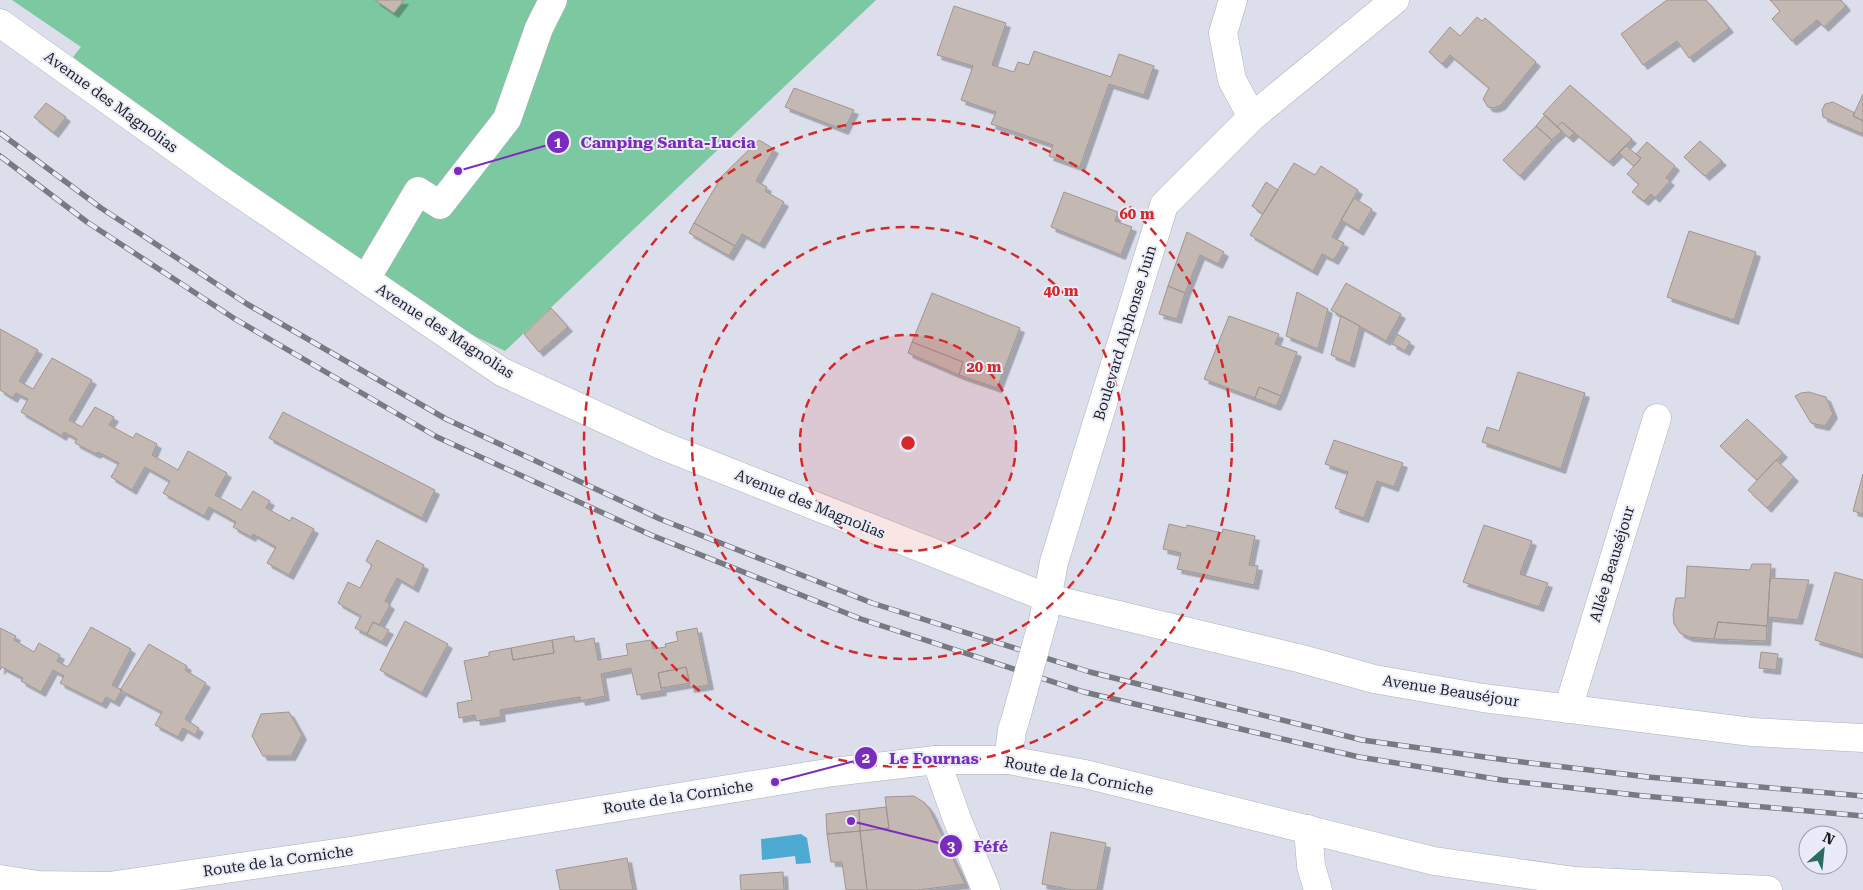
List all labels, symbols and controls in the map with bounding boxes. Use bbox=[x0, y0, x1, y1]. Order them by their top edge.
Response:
street label: Avenue des Magnolias bbox=[41, 47, 181, 157]
callout: Camping Santa-Lucia bbox=[545, 127, 765, 158]
text: Camping Santa-Lucia bbox=[580, 133, 756, 152]
text: 1 bbox=[554, 134, 563, 152]
text: 60 m bbox=[1119, 205, 1155, 223]
street label: Boulevard Alphonse Juin bbox=[1090, 243, 1160, 423]
street label: Avenue des Magnolias bbox=[373, 280, 517, 382]
text: 40 m bbox=[1043, 282, 1079, 300]
text: 20 m bbox=[966, 358, 1002, 376]
centre of rings bbox=[899, 434, 917, 452]
street label: Avenue des Magnolias bbox=[732, 466, 888, 542]
street label: Allée Beauséjour bbox=[1586, 504, 1638, 624]
street label: Avenue Beauséjour bbox=[1382, 671, 1520, 711]
callout: Le Fournas bbox=[854, 742, 988, 773]
text: 2 bbox=[862, 749, 870, 767]
text: Le Fournas bbox=[889, 749, 979, 768]
street label: Route de la Corniche bbox=[1003, 753, 1155, 799]
street label: Route de la Corniche bbox=[602, 776, 754, 818]
north arrow bbox=[1798, 825, 1848, 875]
text: N bbox=[1820, 829, 1838, 848]
callout: Féfé bbox=[939, 831, 1018, 862]
text: Féfé bbox=[974, 837, 1008, 856]
text: 3 bbox=[947, 838, 956, 856]
street label: Route de la Corniche bbox=[202, 842, 354, 880]

